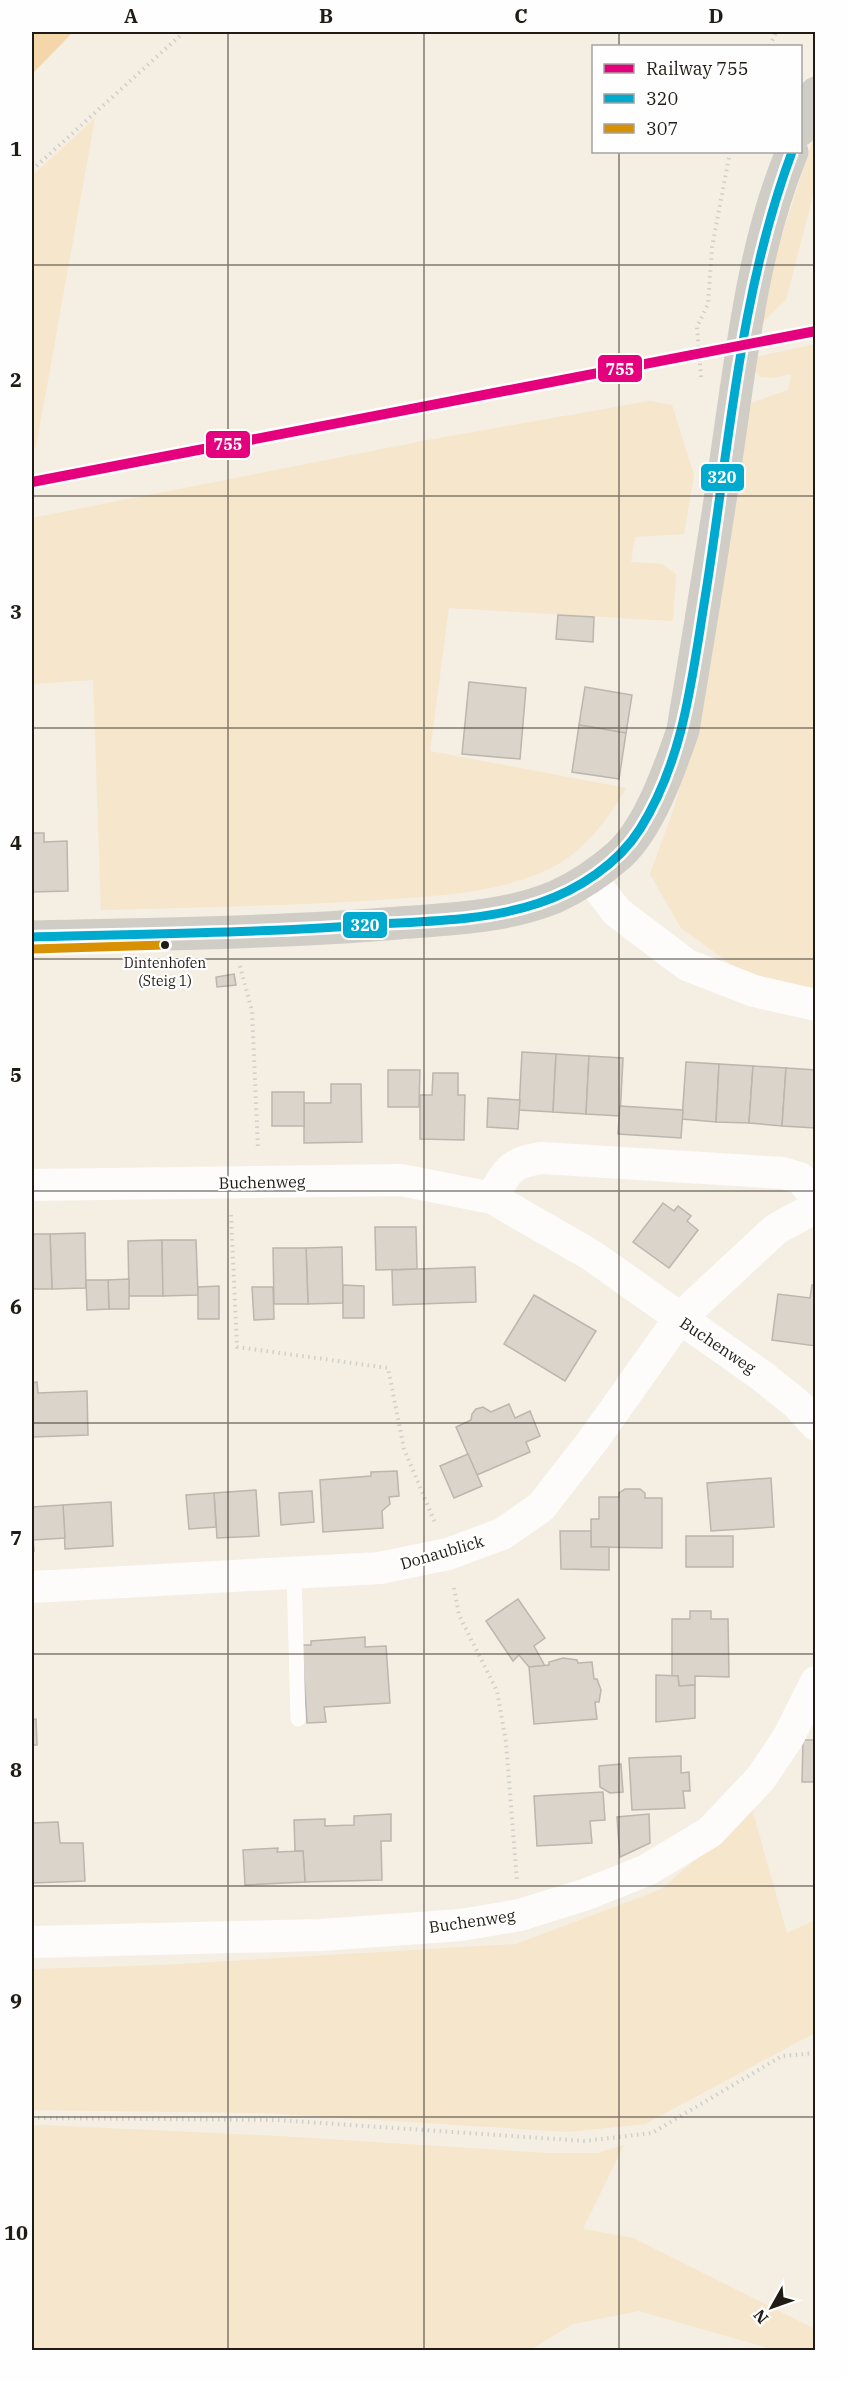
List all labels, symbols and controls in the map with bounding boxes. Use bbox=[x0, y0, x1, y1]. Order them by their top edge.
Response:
text: A bbox=[124, 2, 138, 29]
text: B bbox=[319, 2, 333, 29]
text: C bbox=[514, 2, 528, 29]
text: D bbox=[708, 2, 724, 29]
legend bbox=[592, 45, 802, 153]
text: Railway 755 bbox=[646, 57, 749, 80]
text: 320 bbox=[646, 87, 678, 110]
text: 307 bbox=[646, 117, 678, 140]
text: 1 bbox=[10, 135, 22, 162]
line badge: 755 bbox=[597, 354, 643, 383]
text: 755 bbox=[606, 359, 634, 379]
text: 2 bbox=[10, 366, 22, 393]
line badge: 755 bbox=[205, 430, 251, 459]
text: 755 bbox=[214, 434, 242, 454]
line badge: 320 bbox=[700, 463, 745, 492]
text: 320 bbox=[708, 467, 737, 487]
text: 3 bbox=[10, 598, 22, 625]
text: 4 bbox=[10, 829, 22, 856]
line badge: 320 bbox=[342, 911, 388, 939]
text: 320 bbox=[351, 915, 380, 935]
marker: Dintenhofen (Steig 1) bbox=[159, 939, 171, 951]
place label: Dintenhofen (Steig 1) bbox=[124, 954, 206, 990]
text: 5 bbox=[10, 1061, 22, 1088]
street label: Buchenweg bbox=[218, 1171, 306, 1193]
text: 6 bbox=[10, 1293, 22, 1320]
street label: Buchenweg bbox=[676, 1312, 760, 1378]
text: 7 bbox=[10, 1524, 22, 1551]
street label: Donaublick bbox=[398, 1530, 487, 1573]
text: 8 bbox=[10, 1756, 22, 1783]
street label: Buchenweg bbox=[428, 1905, 517, 1937]
text: 9 bbox=[10, 1987, 22, 2014]
text: 10 bbox=[4, 2219, 28, 2246]
north arrow bbox=[742, 2277, 802, 2337]
text: N bbox=[749, 2305, 772, 2328]

